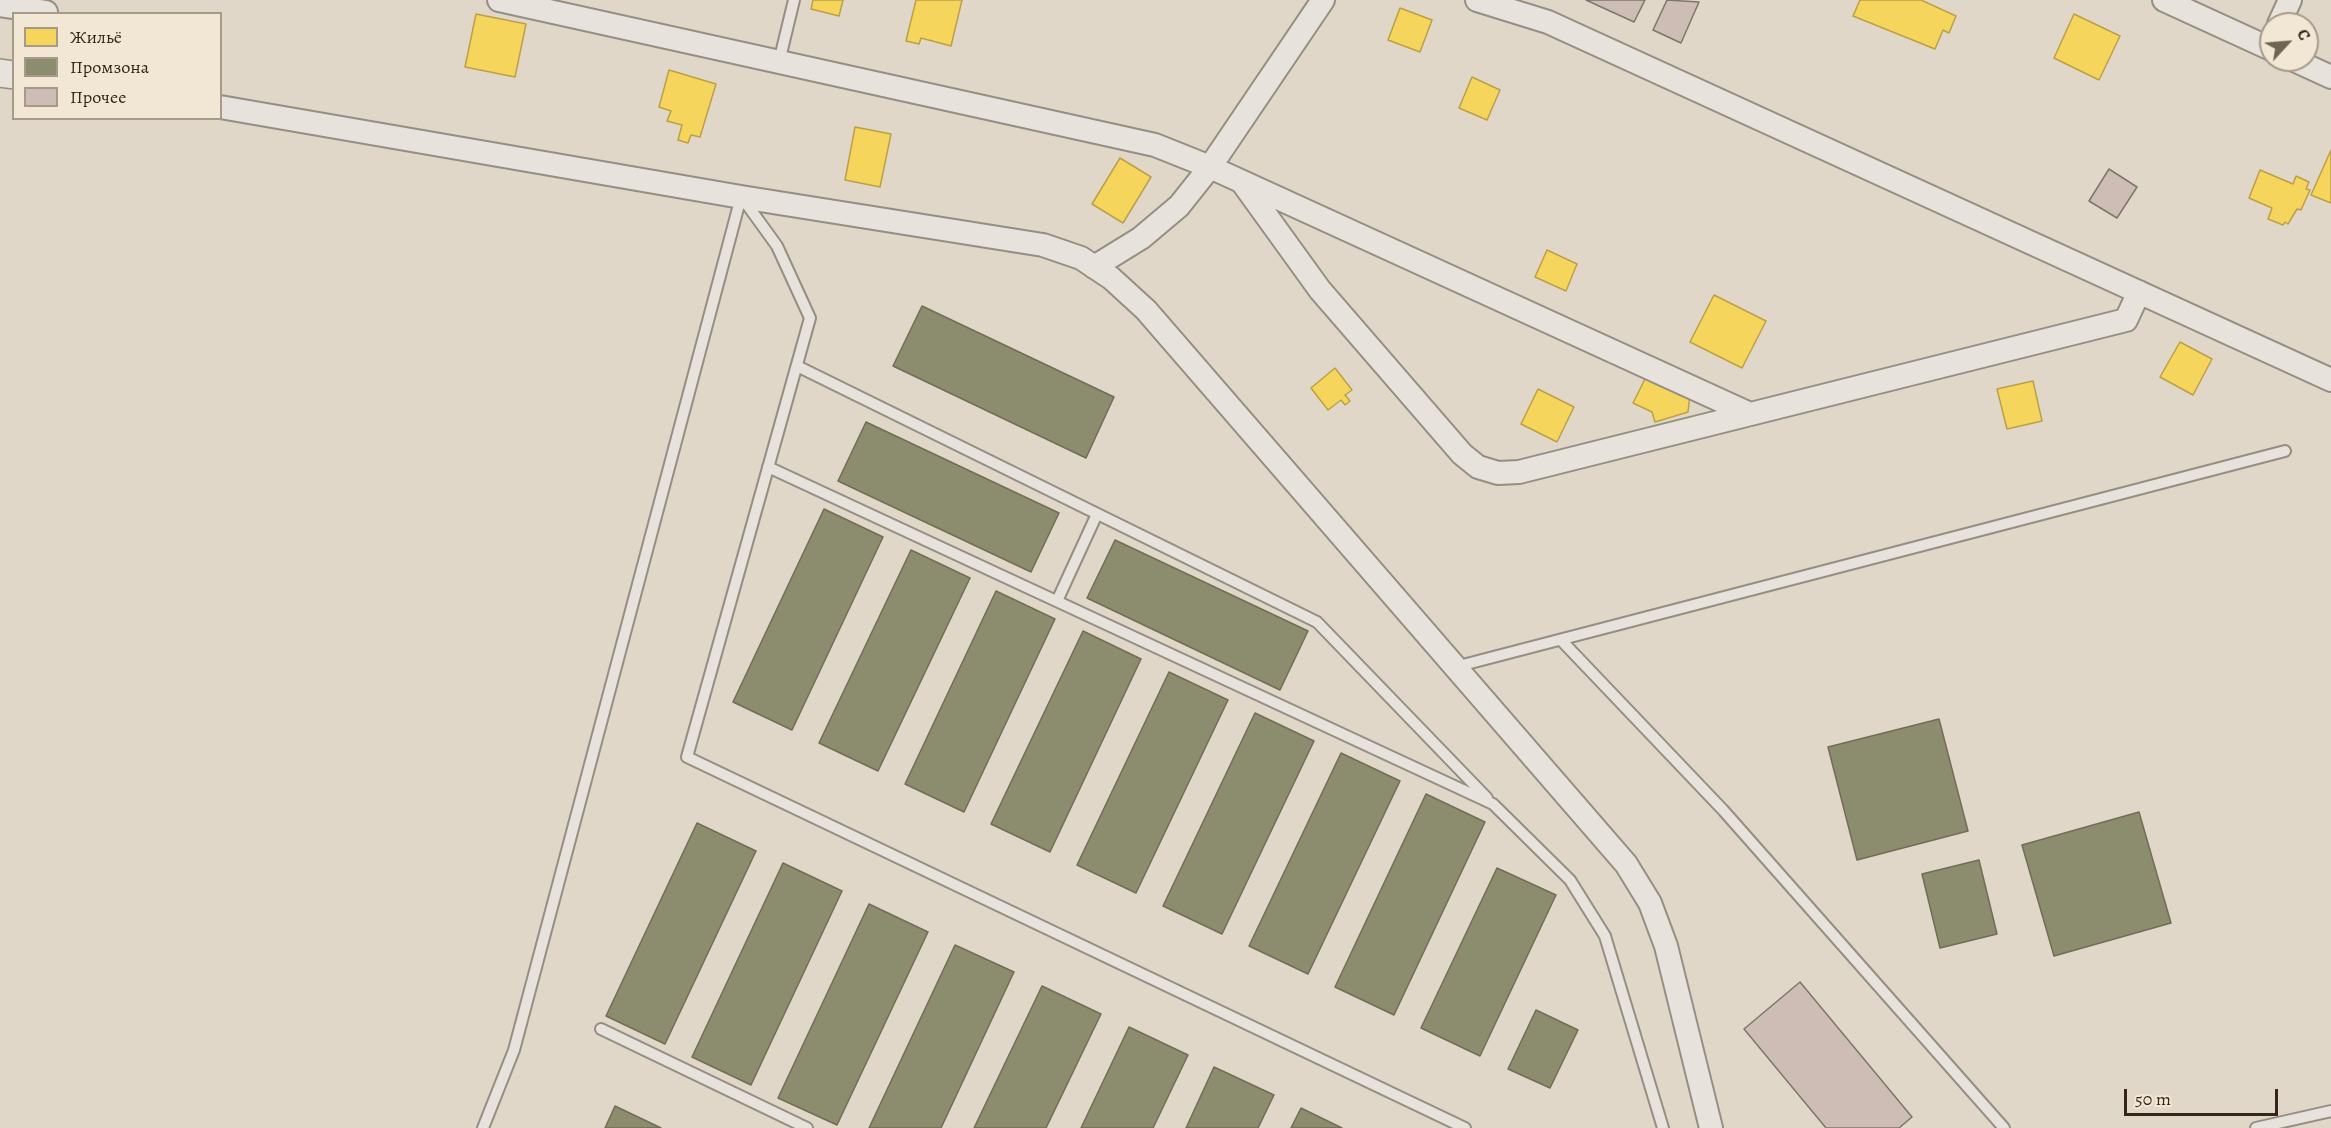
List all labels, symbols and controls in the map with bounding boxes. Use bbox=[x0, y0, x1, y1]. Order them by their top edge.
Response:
legend bbox=[12, 12, 222, 120]
north arrow bbox=[2259, 12, 2319, 72]
text: Жильё bbox=[70, 25, 122, 49]
text: С bbox=[2291, 26, 2315, 44]
text: Промзона bbox=[70, 55, 149, 79]
text: Прочее bbox=[70, 85, 126, 109]
scale bar bbox=[2127, 1077, 2282, 1115]
text: 50 m bbox=[2135, 1087, 2171, 1111]

